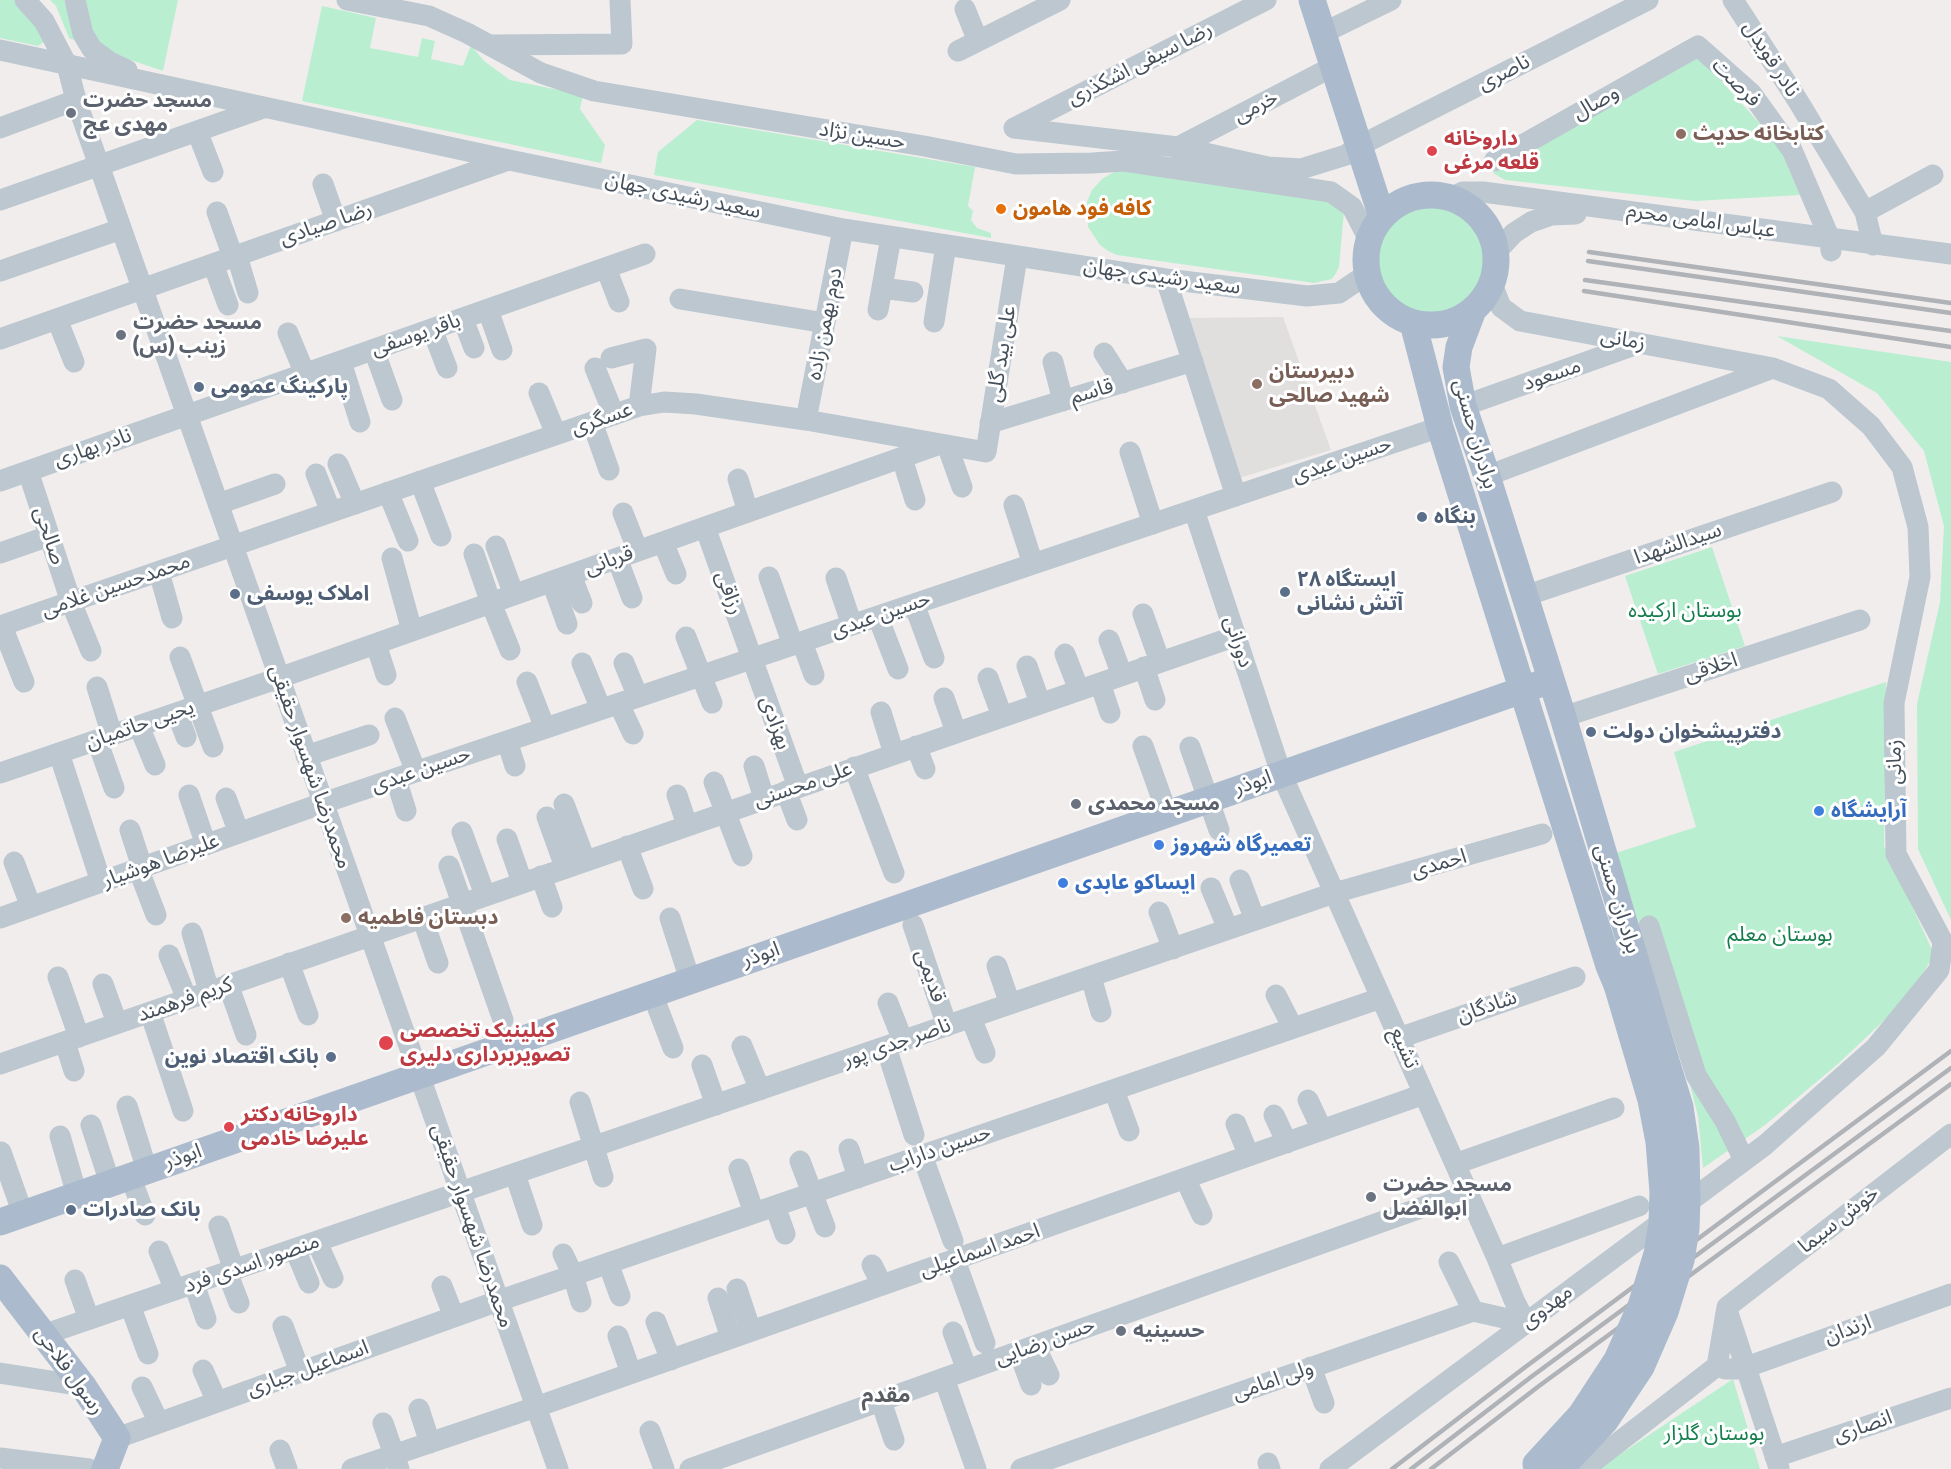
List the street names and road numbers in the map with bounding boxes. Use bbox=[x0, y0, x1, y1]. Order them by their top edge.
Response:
street label: نادر قویدل bbox=[1737, 16, 1805, 102]
street label: رضا سیفی اشکذری bbox=[1063, 17, 1217, 111]
street label: ناصری bbox=[1474, 49, 1534, 97]
street label: فرصت bbox=[1706, 53, 1766, 113]
street label: وصال bbox=[1568, 80, 1624, 126]
street label: خرمی bbox=[1230, 85, 1282, 129]
street label: حسین نژاد bbox=[817, 117, 907, 155]
street label: سعید رشیدی جهان bbox=[603, 167, 763, 225]
street label: رضا صیادی bbox=[277, 196, 375, 252]
street label: عباس امامی محرم bbox=[1625, 198, 1777, 244]
street label: سعید رشیدی جهان bbox=[1082, 254, 1242, 300]
street label: دوم بهمن زاده bbox=[802, 266, 848, 382]
street label: علی بید گلی bbox=[982, 304, 1022, 404]
street label: باقر یوسفی bbox=[368, 308, 464, 362]
street label: زمانی bbox=[1599, 324, 1647, 356]
street label: مسعود bbox=[1520, 353, 1584, 397]
street label: قاسم bbox=[1067, 374, 1117, 410]
street label: برادران حسنی bbox=[1447, 376, 1503, 492]
street label: عسگری bbox=[568, 397, 636, 441]
street label: نادر بهاری bbox=[51, 423, 135, 473]
street label: حسین عبدی bbox=[1289, 431, 1395, 489]
street label: صالحی bbox=[28, 504, 70, 568]
street label: سیدالشهدا bbox=[1631, 517, 1725, 571]
street label: قربانی bbox=[581, 541, 637, 581]
street label: محمدحسین غلامی bbox=[38, 549, 194, 623]
street label: رزاقی bbox=[710, 568, 748, 618]
street label: حسین عبدی bbox=[828, 586, 934, 644]
street label: دورانی bbox=[1218, 613, 1258, 671]
street label: اخلاقی bbox=[1681, 648, 1741, 688]
street label: محمدرضا شهسوار حقیقی bbox=[263, 662, 357, 872]
street label: بهزادی bbox=[754, 693, 796, 753]
street label: یحیی حاتمیان bbox=[82, 695, 198, 755]
street label: زمانی bbox=[1882, 739, 1908, 785]
street label: حسین عبدی bbox=[368, 741, 474, 799]
street label: علی محسنی bbox=[751, 756, 855, 814]
street label: ابوذر bbox=[1231, 765, 1275, 801]
street label: علیرضا هوشیار bbox=[99, 828, 223, 894]
street label: برادران حسنی bbox=[1588, 841, 1646, 957]
street label: احمدی bbox=[1408, 844, 1470, 884]
street label: ابوذر bbox=[739, 937, 783, 973]
street label: قدیمی bbox=[909, 946, 951, 1006]
street label: کریم فرهمند bbox=[134, 972, 236, 1028]
street label: شادگان bbox=[1454, 985, 1520, 1029]
street label: ناصر جدی پور bbox=[840, 1013, 954, 1073]
street label: تشیع bbox=[1384, 1023, 1424, 1073]
street label: حسین داراب bbox=[886, 1120, 994, 1178]
street label: محمدرضا شهسوار حقیقی bbox=[425, 1121, 519, 1331]
street label: ابوذر bbox=[161, 1139, 205, 1175]
street label: خوش سیما bbox=[1794, 1181, 1884, 1259]
street label: احمد اسماعیلی bbox=[917, 1219, 1043, 1283]
street label: منصور اسدی فرد bbox=[181, 1229, 323, 1299]
street label: مهدوی bbox=[1516, 1279, 1578, 1335]
street label: ارندان bbox=[1821, 1310, 1875, 1350]
street label: حسن رضایی bbox=[992, 1312, 1098, 1372]
street label: رسول فلاحی bbox=[29, 1322, 109, 1420]
street label: اسماعیل جباری bbox=[244, 1335, 372, 1403]
street label: ولی امامی bbox=[1229, 1355, 1317, 1407]
street label: انصاری bbox=[1830, 1405, 1896, 1449]

